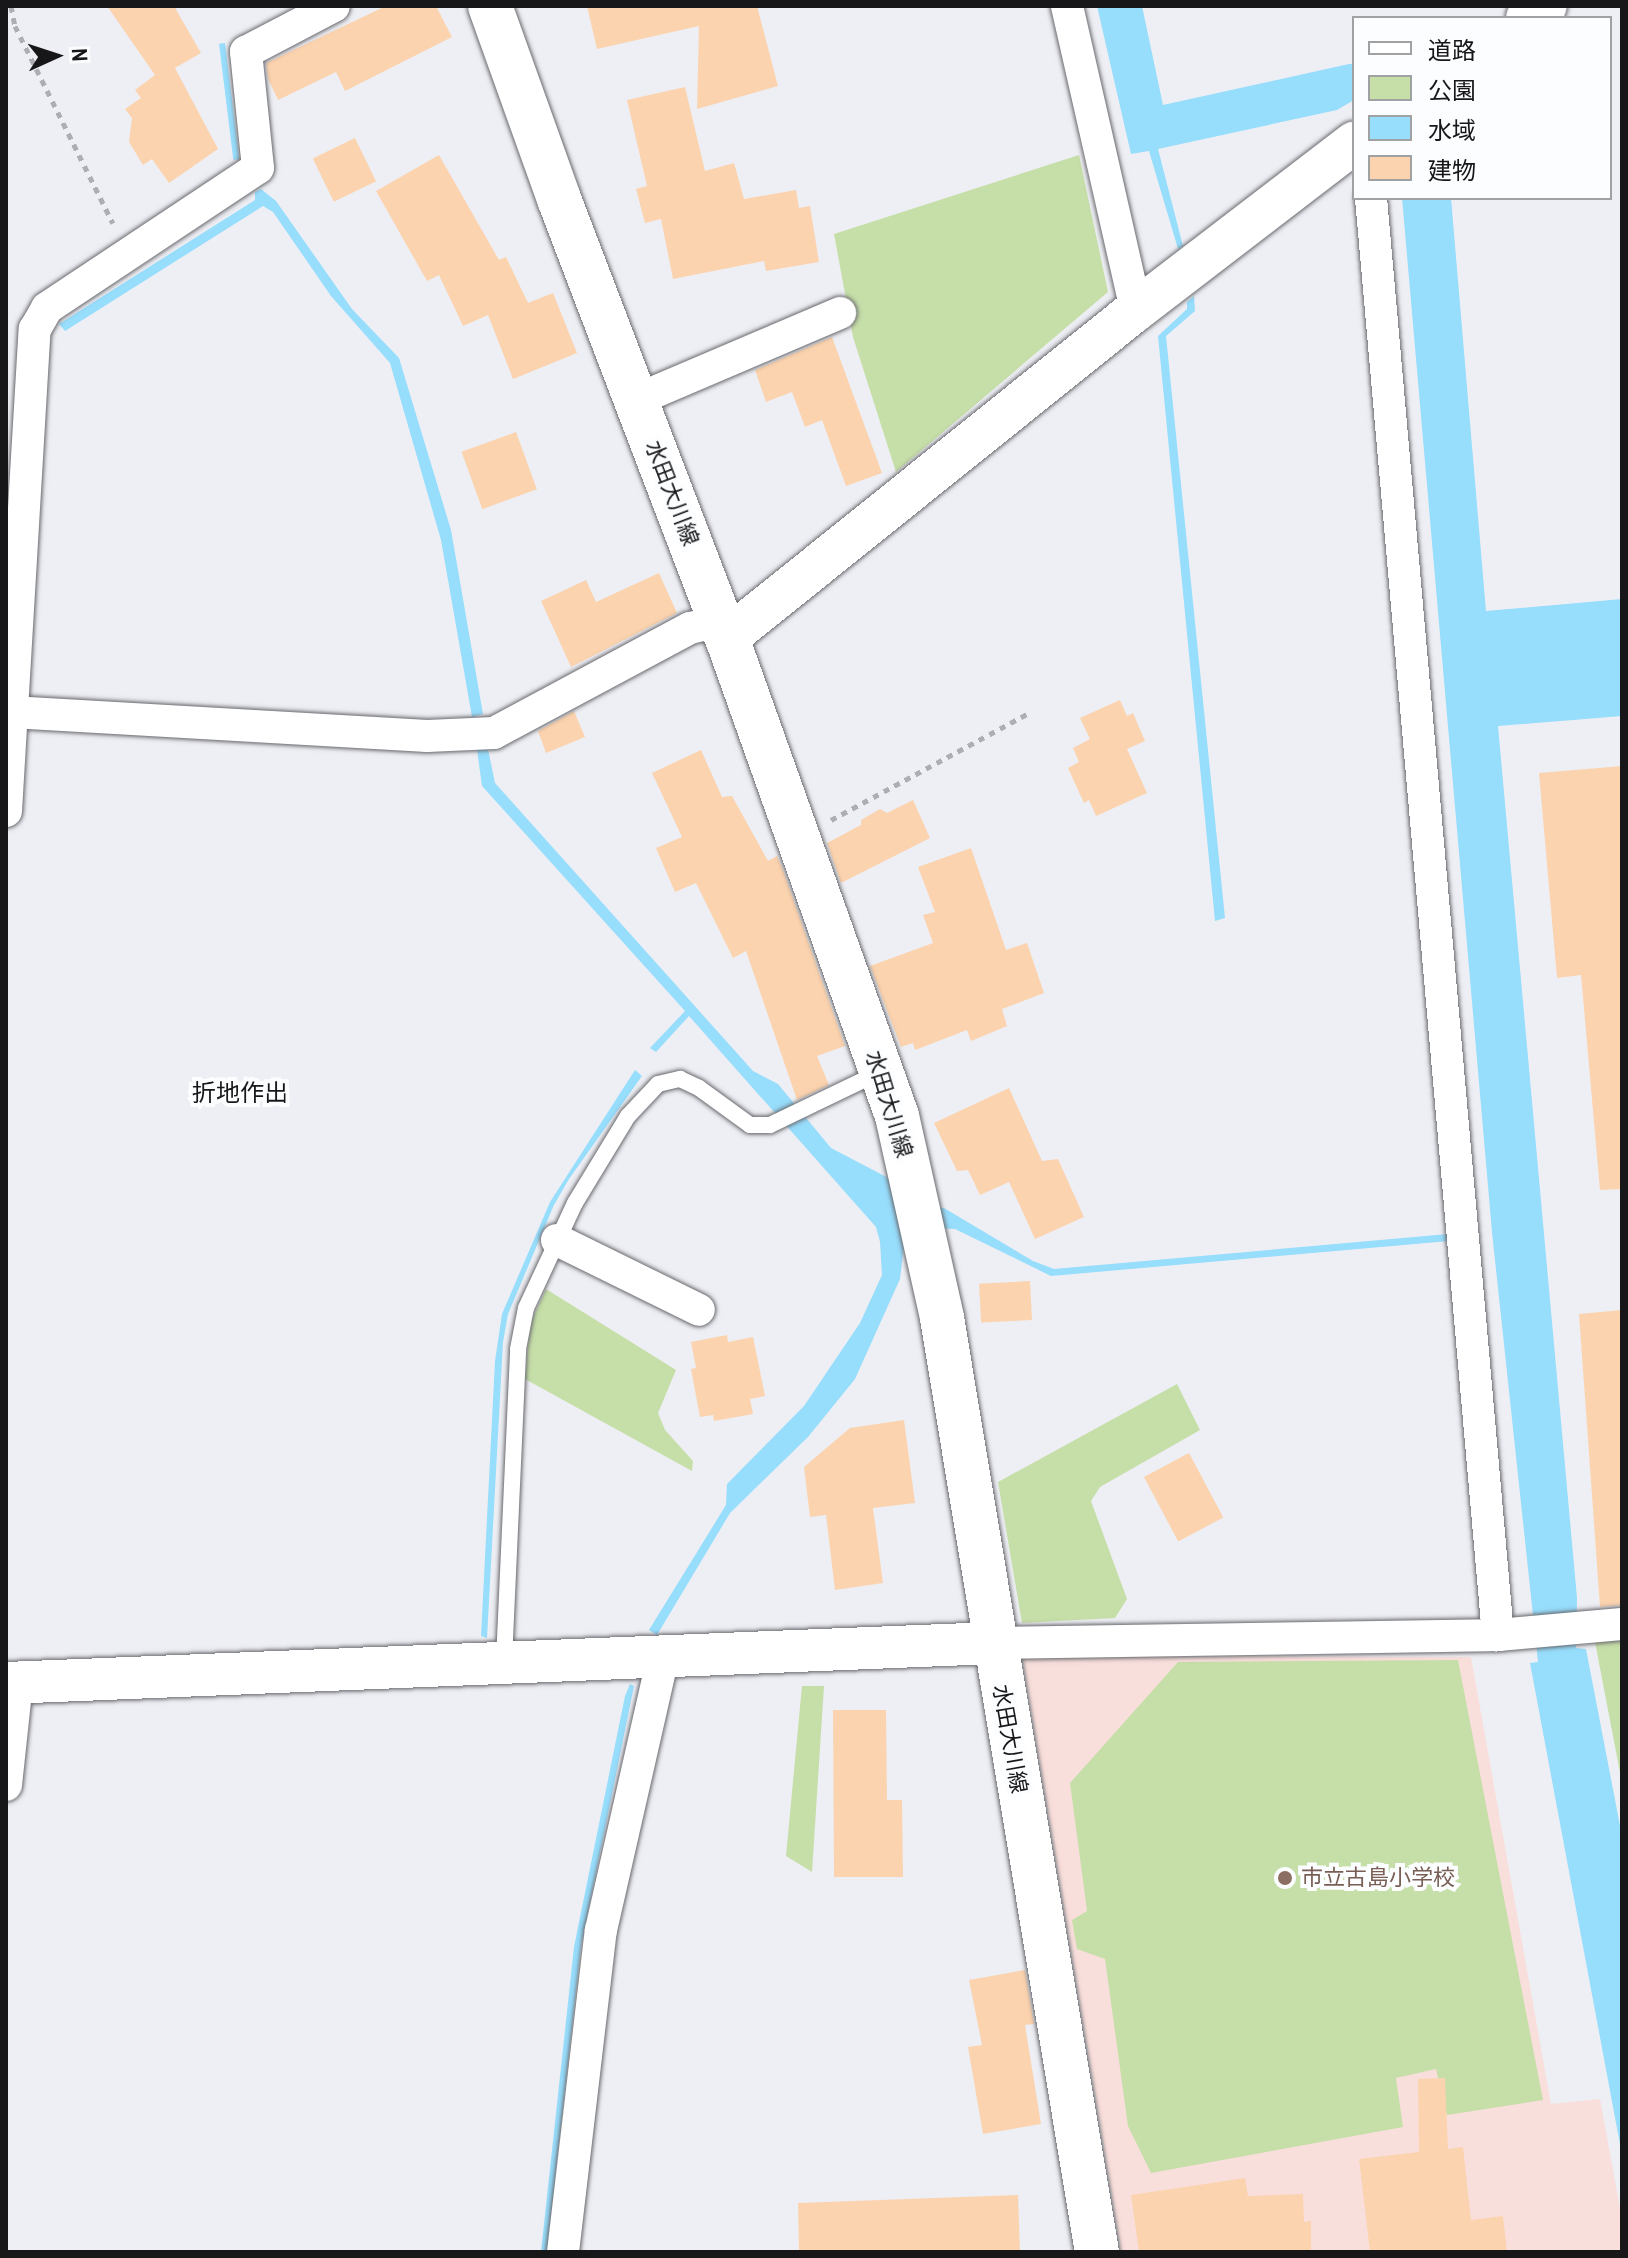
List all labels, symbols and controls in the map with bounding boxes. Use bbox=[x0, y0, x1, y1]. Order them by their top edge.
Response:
north arrow bbox=[16, 16, 96, 96]
legend bbox=[1352, 16, 1612, 200]
text: 道路 bbox=[1428, 34, 1476, 66]
text: N bbox=[65, 47, 95, 62]
text: 公園 bbox=[1428, 74, 1476, 106]
text: 水域 bbox=[1428, 114, 1476, 146]
text: 建物 bbox=[1428, 154, 1476, 186]
street label: 水田大川線 bbox=[640, 437, 704, 549]
street label: 水田大川線 bbox=[860, 1048, 918, 1160]
district label: 折地作出 bbox=[192, 1079, 288, 1107]
street label: 水田大川線 bbox=[987, 1683, 1033, 1795]
place label: 市立古島小学校 bbox=[1301, 1865, 1455, 1891]
marker: 市立古島小学校 bbox=[1276, 1869, 1294, 1887]

